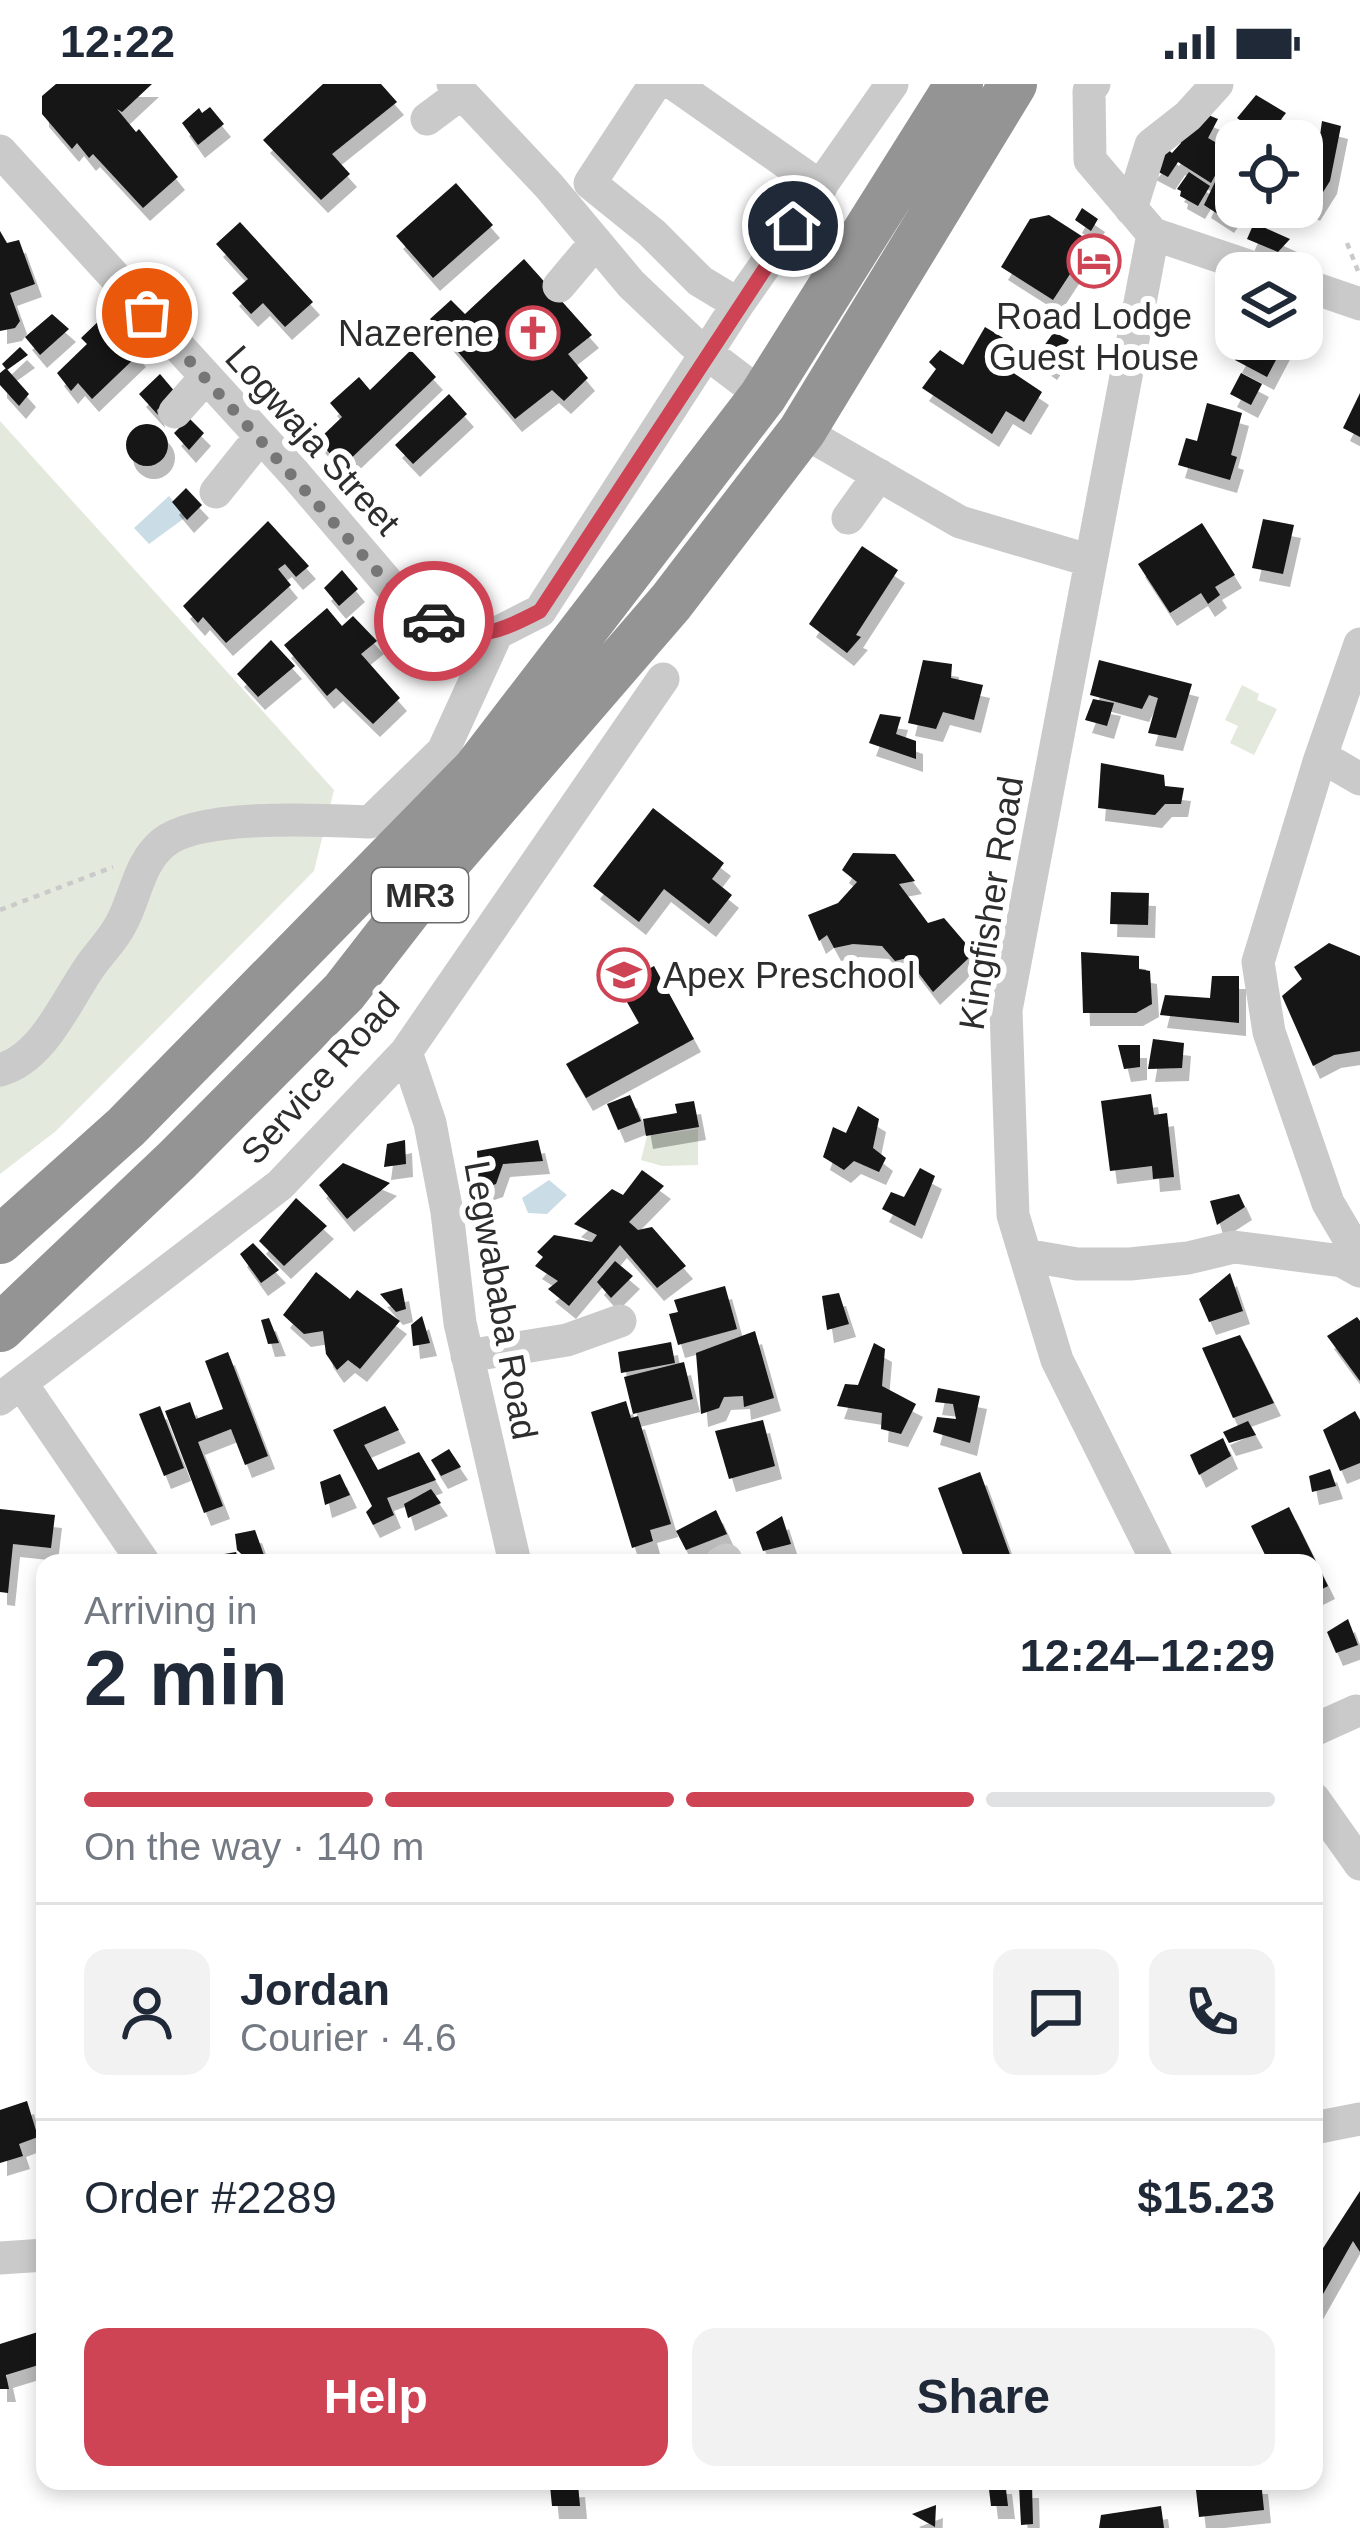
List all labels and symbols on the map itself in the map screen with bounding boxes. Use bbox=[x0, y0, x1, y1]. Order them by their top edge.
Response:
pin bbox=[742, 175, 844, 277]
hotel icon: Road Lodge Guest House bbox=[1066, 233, 1122, 289]
pin bbox=[96, 262, 198, 364]
place label: Road Lodge Guest House bbox=[989, 296, 1199, 378]
church icon: Nazerene bbox=[505, 305, 561, 361]
place label: Nazerene bbox=[338, 313, 494, 354]
street label: Logwaja Street bbox=[217, 337, 409, 543]
courier bbox=[374, 561, 494, 681]
street label: Kingfisher Road bbox=[951, 773, 1031, 1033]
road number: MR3 bbox=[372, 868, 468, 922]
school or university icon: Apex Preschool bbox=[596, 947, 652, 1003]
place label: Apex Preschool bbox=[663, 955, 915, 996]
street label: Service Road bbox=[232, 984, 408, 1172]
street label: Legwababa Road bbox=[456, 1157, 546, 1443]

